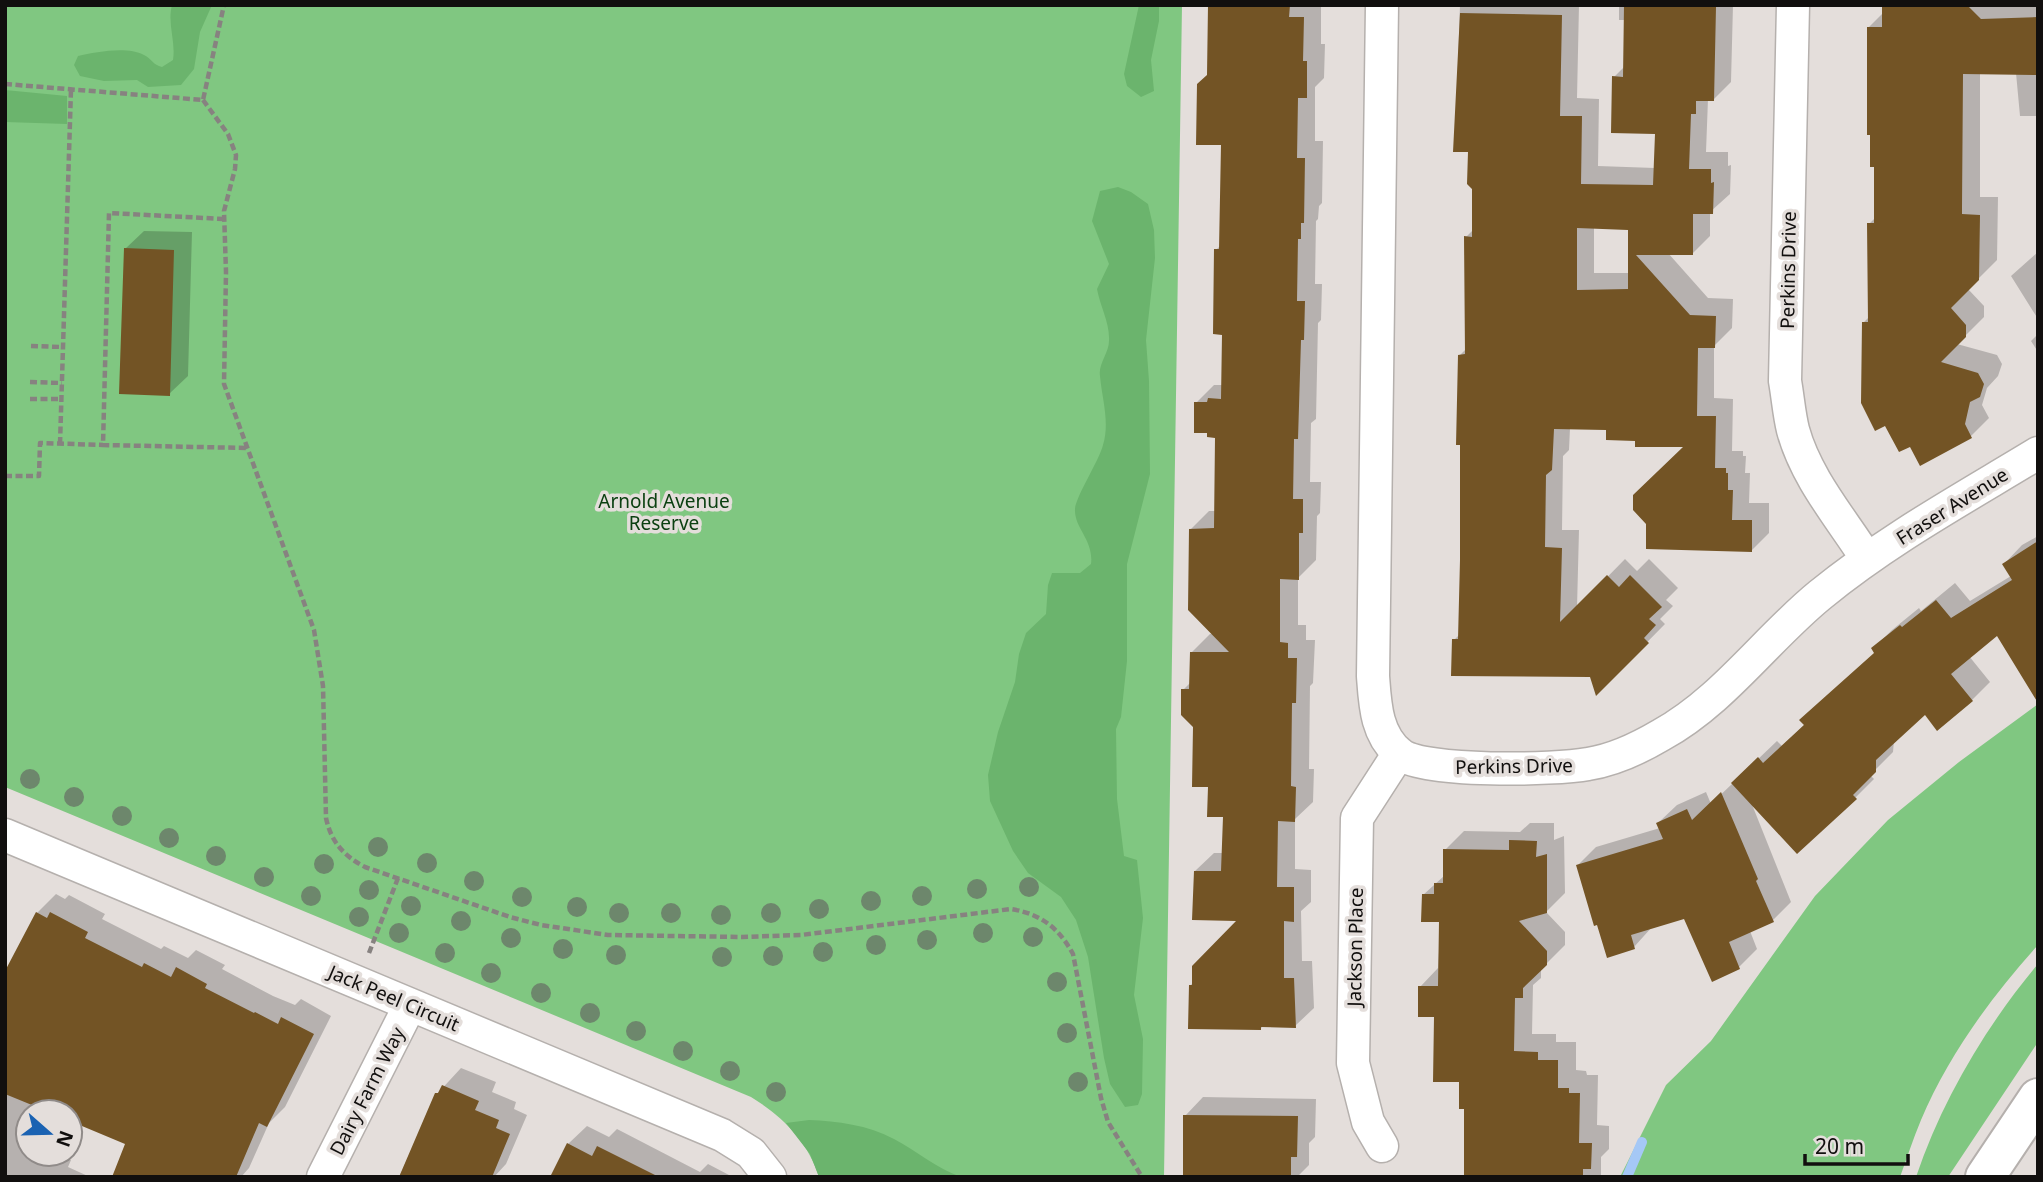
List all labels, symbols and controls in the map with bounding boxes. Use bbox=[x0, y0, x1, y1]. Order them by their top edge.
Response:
street label: Perkins Drive bbox=[1774, 211, 1802, 329]
street label: Fraser Avenue bbox=[1891, 461, 2013, 551]
park label: Arnold Avenue Reserve bbox=[598, 488, 730, 536]
street label: Perkins Drive bbox=[1455, 752, 1573, 780]
street label: Jackson Place bbox=[1341, 887, 1369, 1009]
street label: Jack Peel Circuit bbox=[323, 958, 464, 1037]
street label: Dairy Farm Way bbox=[323, 1022, 411, 1160]
north arrow bbox=[14, 1098, 84, 1168]
scale bar bbox=[1805, 1122, 1908, 1166]
text: N bbox=[50, 1127, 80, 1151]
text: 20 m bbox=[1815, 1132, 1864, 1160]

